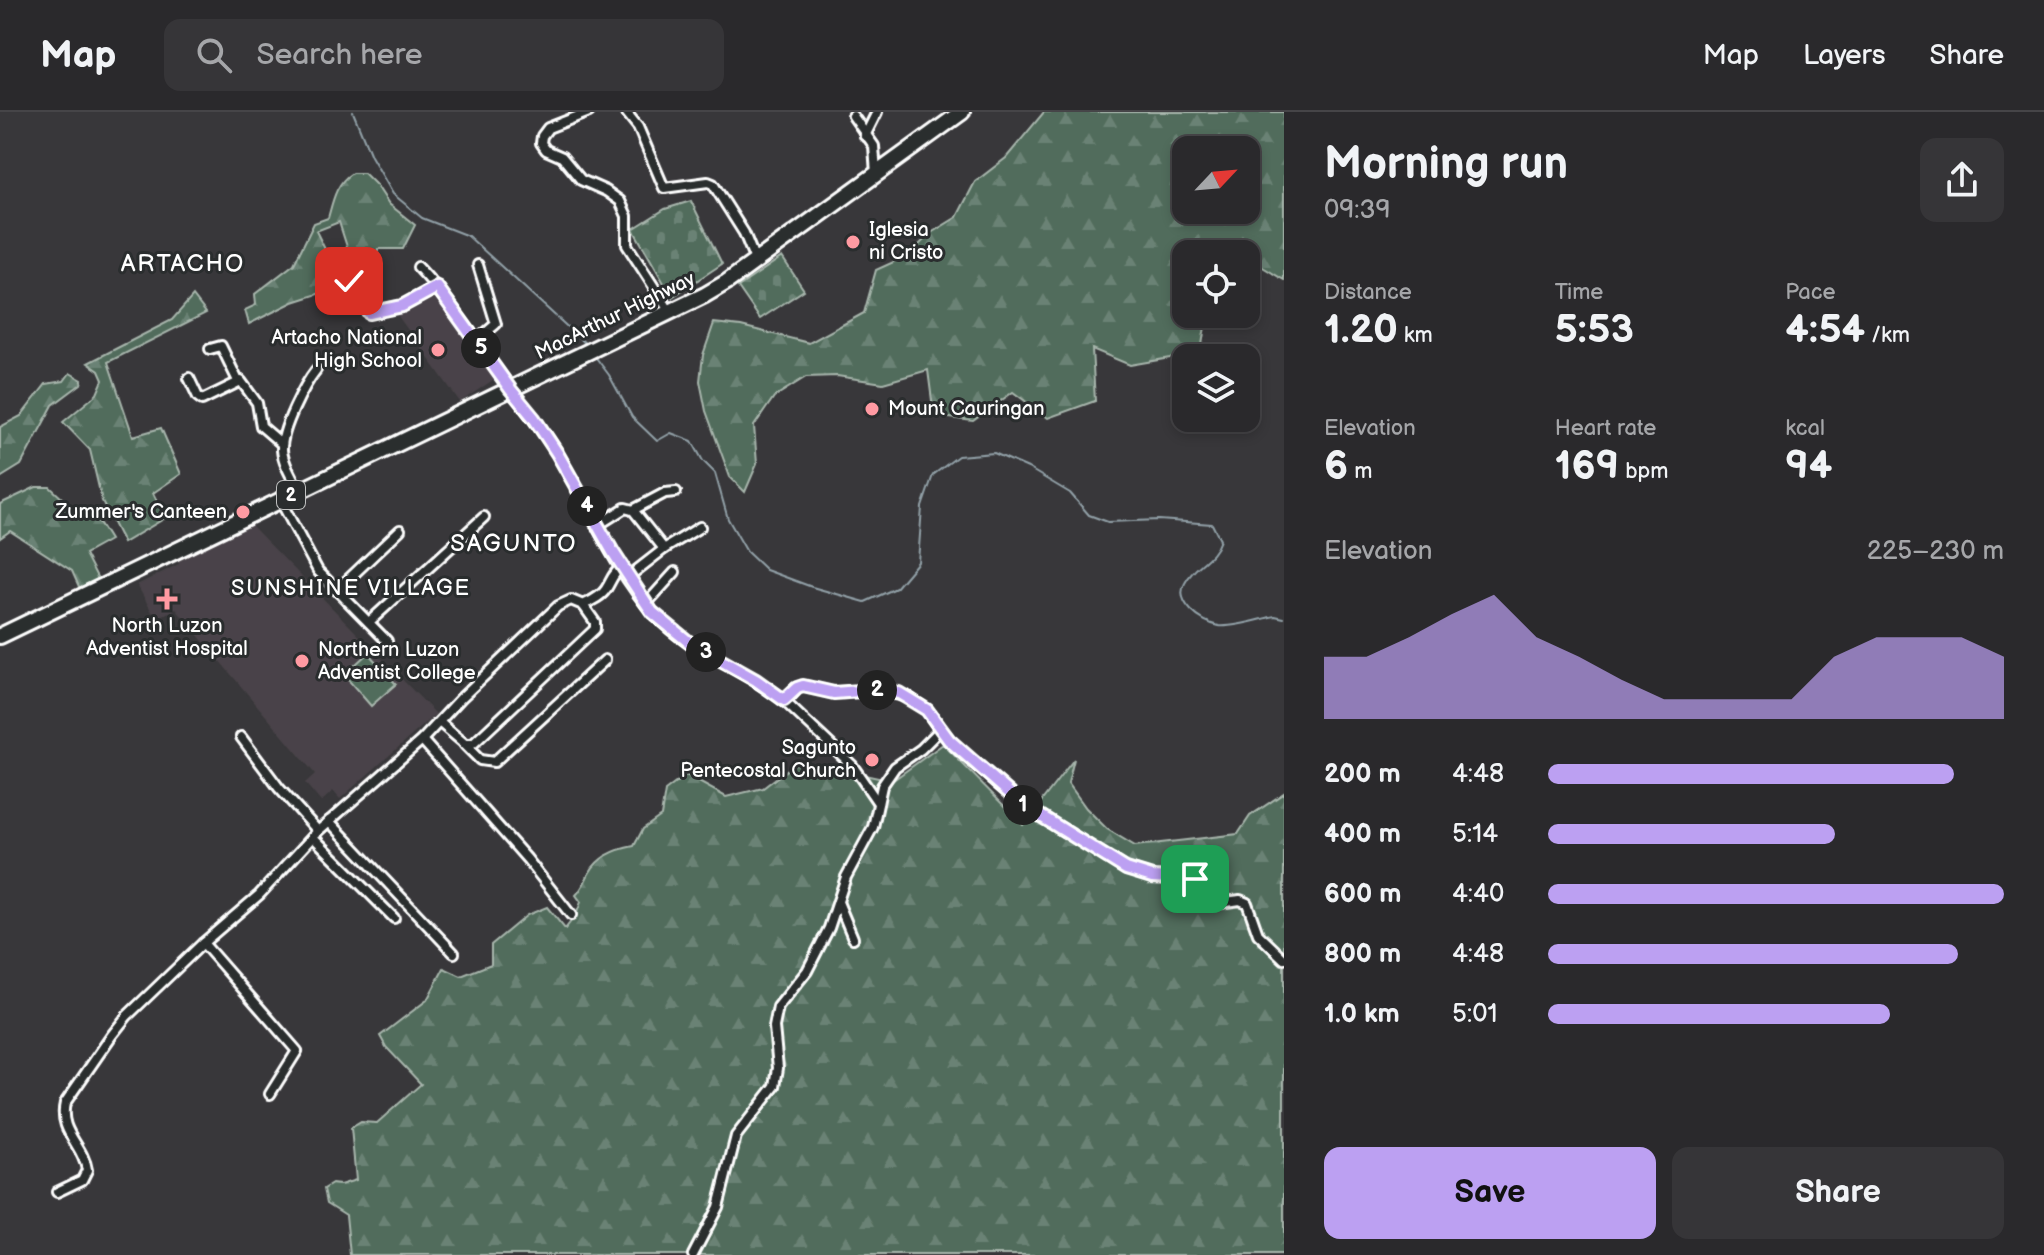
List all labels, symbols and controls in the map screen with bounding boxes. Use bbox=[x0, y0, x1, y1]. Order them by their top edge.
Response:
search box bbox=[164, 19, 724, 91]
text: Map bbox=[40, 33, 116, 78]
icon: search bbox=[192, 33, 236, 77]
text: Search here bbox=[256, 37, 423, 73]
text: Map bbox=[1703, 39, 1759, 72]
text: Layers bbox=[1803, 39, 1886, 72]
text: Share bbox=[1930, 39, 2004, 72]
north arrow bbox=[1172, 136, 1260, 224]
map controls bbox=[1172, 136, 1260, 432]
text: Morning run bbox=[1324, 138, 1568, 191]
button: share bbox=[1920, 138, 2004, 222]
text: 09:39 bbox=[1324, 195, 1391, 226]
place label: Iglesia ni Cristo bbox=[869, 218, 943, 265]
marker: Iglesia ni Cristo bbox=[844, 233, 862, 251]
button: locate bbox=[1172, 240, 1260, 328]
pin bbox=[315, 247, 383, 315]
district label: ARTACHO bbox=[121, 249, 245, 278]
icon: check bbox=[327, 259, 371, 303]
street label: MacArthur Highway bbox=[531, 267, 699, 365]
text: Distance bbox=[1324, 279, 1412, 306]
text: Time bbox=[1555, 279, 1603, 306]
text: Pace bbox=[1785, 279, 1836, 306]
text: 1.20 bbox=[1324, 306, 1398, 354]
text: 5:53 bbox=[1555, 306, 1634, 354]
text: 4:54 bbox=[1785, 306, 1865, 354]
text: km bbox=[1398, 322, 1433, 349]
text: /km bbox=[1865, 322, 1910, 349]
place label: Artacho National High School bbox=[271, 326, 422, 373]
pin: 5 bbox=[461, 328, 501, 368]
text: 5 bbox=[475, 334, 487, 361]
marker: Artacho National High School bbox=[429, 341, 447, 359]
button: layers bbox=[1172, 344, 1260, 432]
place label: Mount Cauringan bbox=[888, 397, 1044, 421]
marker: Mount Cauringan bbox=[863, 400, 881, 418]
text: Elevation bbox=[1324, 415, 1416, 442]
text: Heart rate bbox=[1555, 415, 1656, 442]
text: kcal bbox=[1785, 415, 1825, 442]
text: 6 bbox=[1324, 442, 1348, 490]
text: 169 bbox=[1555, 442, 1619, 490]
text: 94 bbox=[1785, 442, 1832, 490]
text: m bbox=[1348, 458, 1372, 485]
text: bpm bbox=[1619, 458, 1668, 485]
road number: 2 bbox=[277, 481, 305, 509]
pin: 4 bbox=[567, 486, 607, 526]
text: 4 bbox=[581, 492, 593, 519]
place label: Zummer's Canteen bbox=[54, 500, 227, 524]
marker: Zummer's Canteen bbox=[234, 503, 252, 521]
district label: SAGUNTO bbox=[450, 529, 578, 558]
text: Elevation bbox=[1324, 536, 1432, 567]
text: 225–230 m bbox=[1867, 536, 2004, 567]
district label: SUNSHINE VILLAGE bbox=[231, 575, 471, 602]
marker: North Luzon Adventist Hospital bbox=[156, 588, 178, 610]
place label: North Luzon Adventist Hospital bbox=[86, 614, 248, 661]
pin: 3 bbox=[686, 632, 726, 672]
place label: Northern Luzon Adventist College bbox=[318, 638, 476, 685]
text: 3 bbox=[700, 638, 712, 665]
marker: Northern Luzon Adventist College bbox=[293, 652, 311, 670]
pin: 2 bbox=[857, 670, 897, 710]
text: 2 bbox=[870, 676, 884, 703]
place label: Sagunto Pentecostal Church bbox=[680, 736, 856, 783]
marker: Sagunto Pentecostal Church bbox=[863, 751, 881, 769]
text: 200 m bbox=[1324, 759, 1401, 790]
text: 4:48 bbox=[1452, 759, 1504, 790]
pin: 1 bbox=[1003, 785, 1043, 825]
text: 1 bbox=[1018, 791, 1028, 818]
text: 400 m bbox=[1324, 819, 1401, 850]
text: 5:14 bbox=[1452, 819, 1498, 850]
pin bbox=[1161, 845, 1229, 913]
icon: arrive bbox=[1173, 857, 1217, 901]
text: 600 m bbox=[1324, 879, 1401, 910]
text: 4:40 bbox=[1452, 879, 1504, 910]
text: 800 m bbox=[1324, 939, 1401, 970]
text: 4:48 bbox=[1452, 939, 1504, 970]
text: 1.0 km bbox=[1324, 999, 1400, 1030]
text: 5:01 bbox=[1452, 999, 1498, 1030]
button: Save bbox=[1324, 1147, 1656, 1239]
button: Share bbox=[1672, 1147, 2004, 1239]

